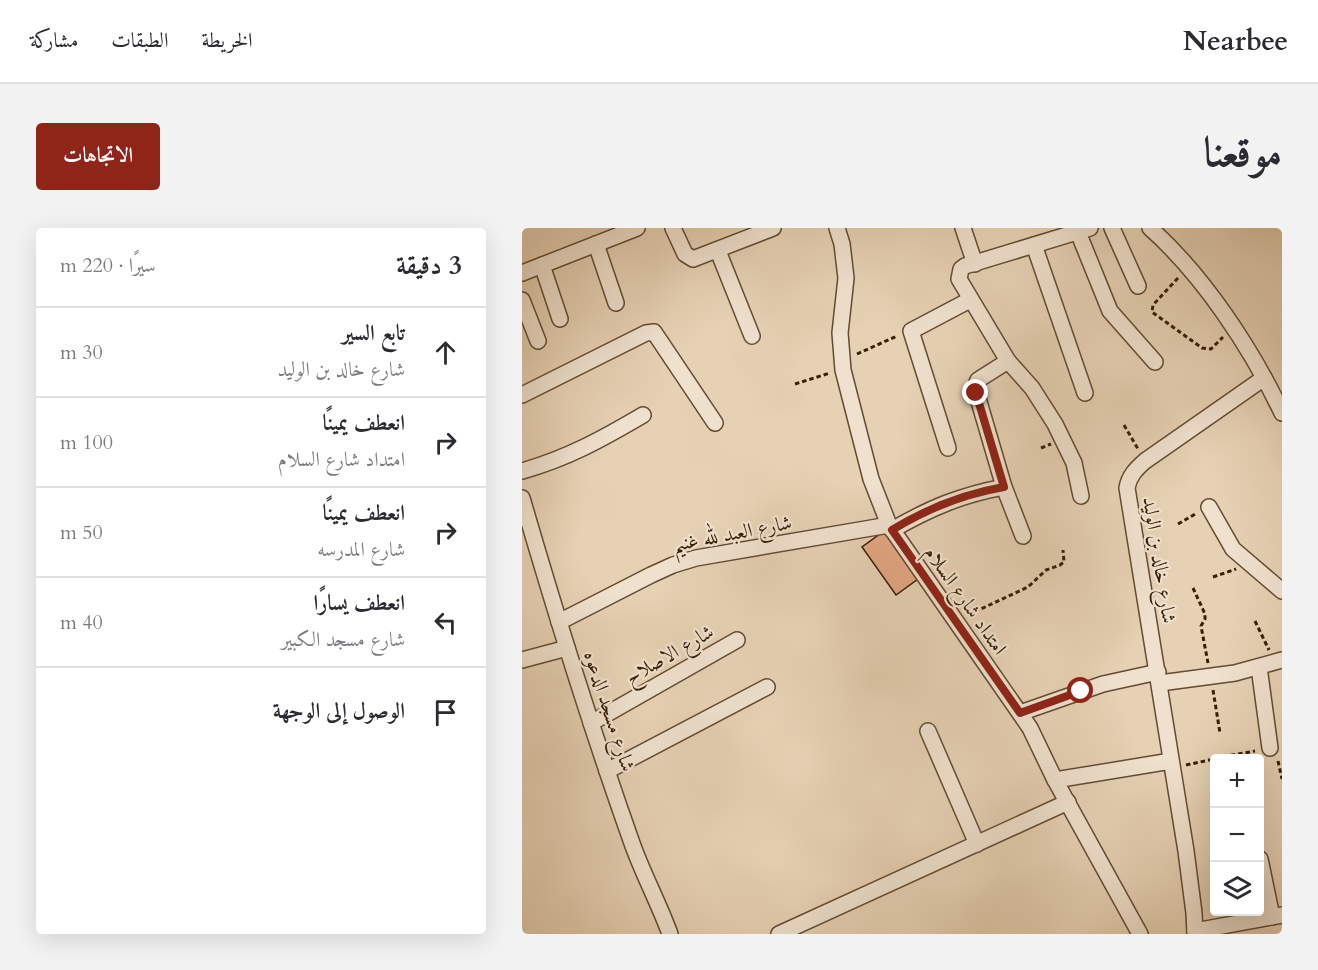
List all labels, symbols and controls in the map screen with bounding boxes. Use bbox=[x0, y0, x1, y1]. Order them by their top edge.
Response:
text: Nearbee bbox=[1183, 22, 1288, 60]
text: مشاركة bbox=[30, 26, 78, 55]
text: الطبقات bbox=[111, 26, 168, 55]
text: الخريطة bbox=[201, 26, 253, 55]
button: الاتجاهات bbox=[36, 123, 160, 190]
text: موقعنا bbox=[1204, 124, 1282, 181]
text: 3 دقيقة bbox=[396, 248, 462, 283]
text: سيرًا · 220 m bbox=[60, 252, 156, 279]
text: تابع السير bbox=[342, 318, 405, 348]
icon: ahead bbox=[429, 336, 462, 369]
text: 30 m bbox=[60, 339, 103, 366]
text: شارع خالد بن الوليد bbox=[277, 356, 405, 383]
route end bbox=[962, 379, 988, 405]
text: انعطف يمينًا bbox=[322, 408, 405, 438]
icon: right bbox=[429, 426, 462, 459]
text: 100 m bbox=[60, 429, 113, 456]
text: امتداد شارع السلام bbox=[278, 446, 405, 473]
street label: شارع خالد بن الوليد bbox=[1132, 495, 1183, 626]
text: انعطف يمينًا bbox=[322, 498, 405, 528]
street label: شارع العبد لله غنيم bbox=[670, 507, 795, 564]
icon: right bbox=[429, 516, 462, 549]
text: 50 m bbox=[60, 519, 103, 546]
text: شارع المدرسه bbox=[317, 536, 405, 563]
street label: امتداد شارع السلام bbox=[915, 540, 1013, 662]
text: انعطف يسارًا bbox=[314, 588, 405, 618]
icon: left bbox=[429, 606, 462, 639]
text: 40 m bbox=[60, 609, 103, 636]
street label: شارع الاصلاح bbox=[620, 618, 721, 694]
text: شارع مسجد الكبير bbox=[281, 626, 405, 653]
street label: شارع مسجد الدعوه bbox=[573, 647, 642, 776]
route start bbox=[1067, 677, 1093, 703]
text: الوصول إلى الوجهة bbox=[273, 696, 405, 726]
icon: arrive bbox=[429, 696, 462, 729]
map controls bbox=[1210, 754, 1264, 916]
button: + bbox=[1210, 754, 1264, 808]
button: − bbox=[1210, 808, 1264, 862]
button: layers bbox=[1210, 862, 1264, 916]

